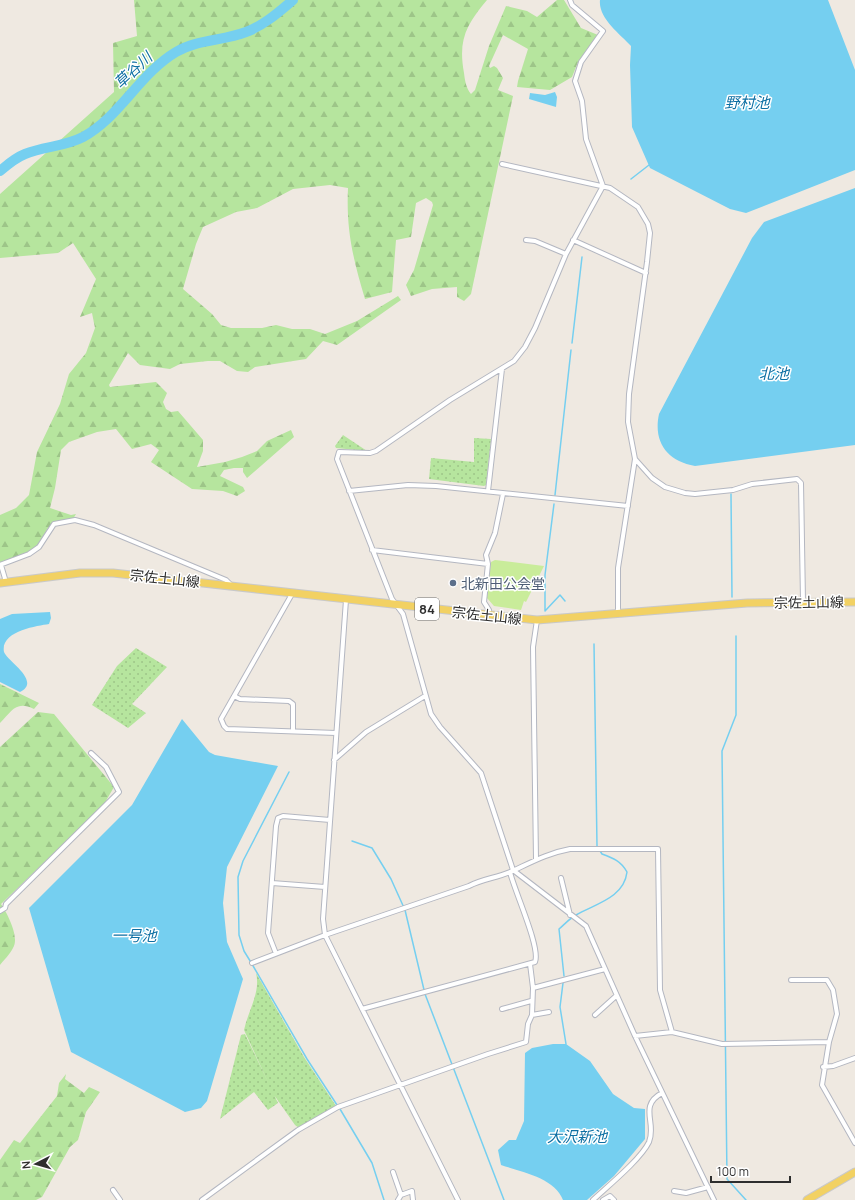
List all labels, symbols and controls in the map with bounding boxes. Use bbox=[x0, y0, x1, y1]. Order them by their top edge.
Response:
water label: 草谷川 bbox=[109, 46, 158, 93]
water label: 野村池 bbox=[724, 92, 771, 113]
water label: 北池 bbox=[759, 363, 791, 384]
street label: 宗佐土山線 bbox=[129, 565, 201, 591]
place label: 北新田公会堂 bbox=[461, 574, 545, 593]
marker: 北新田公会堂 bbox=[448, 578, 458, 588]
street label: 宗佐土山線 bbox=[774, 592, 844, 612]
road number: 84 bbox=[415, 598, 439, 620]
street label: 宗佐土山線 bbox=[451, 602, 523, 628]
water label: 一号池 bbox=[111, 925, 158, 946]
water label: 大沢新池 bbox=[547, 1126, 609, 1147]
north arrow bbox=[16, 1144, 56, 1184]
scale bar bbox=[711, 1158, 790, 1184]
text: N bbox=[18, 1160, 33, 1170]
text: 100 m bbox=[717, 1163, 749, 1180]

